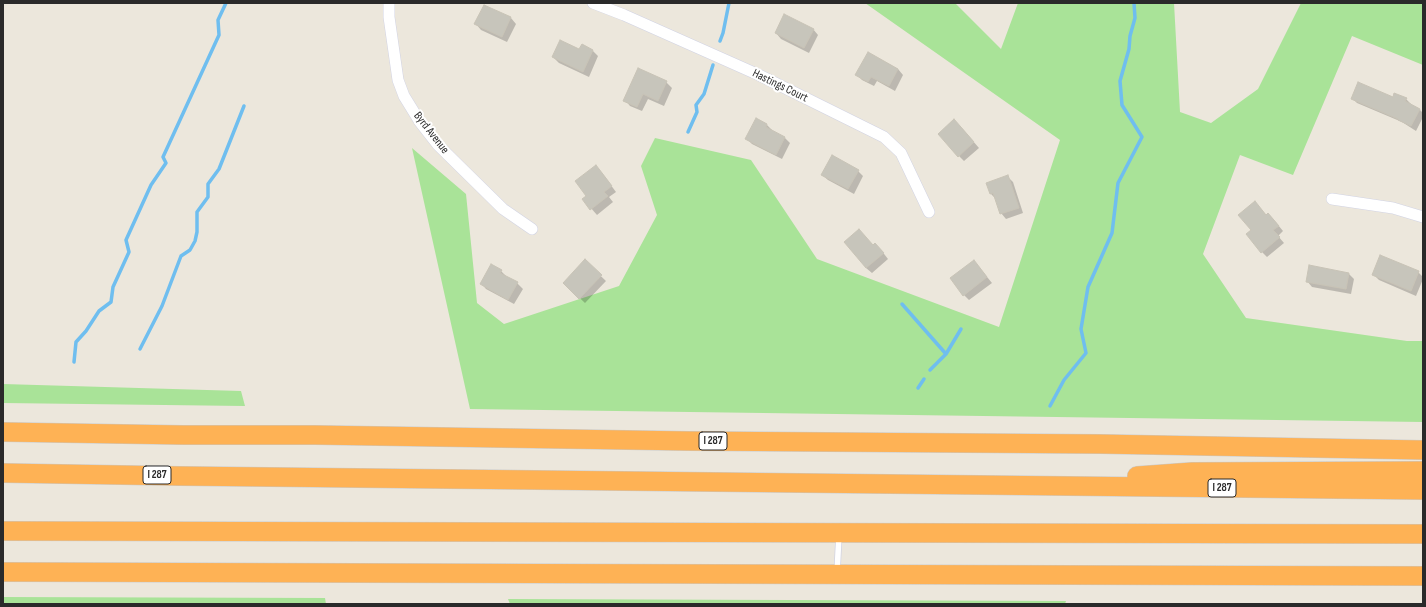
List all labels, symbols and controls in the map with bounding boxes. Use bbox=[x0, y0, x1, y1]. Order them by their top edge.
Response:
street label: Hastings Court bbox=[750, 66, 810, 106]
street label: Byrd Avenue bbox=[410, 109, 452, 157]
road number: I 287 bbox=[699, 432, 727, 450]
road number: I 287 bbox=[143, 466, 171, 484]
road number: I 287 bbox=[1208, 479, 1236, 497]

